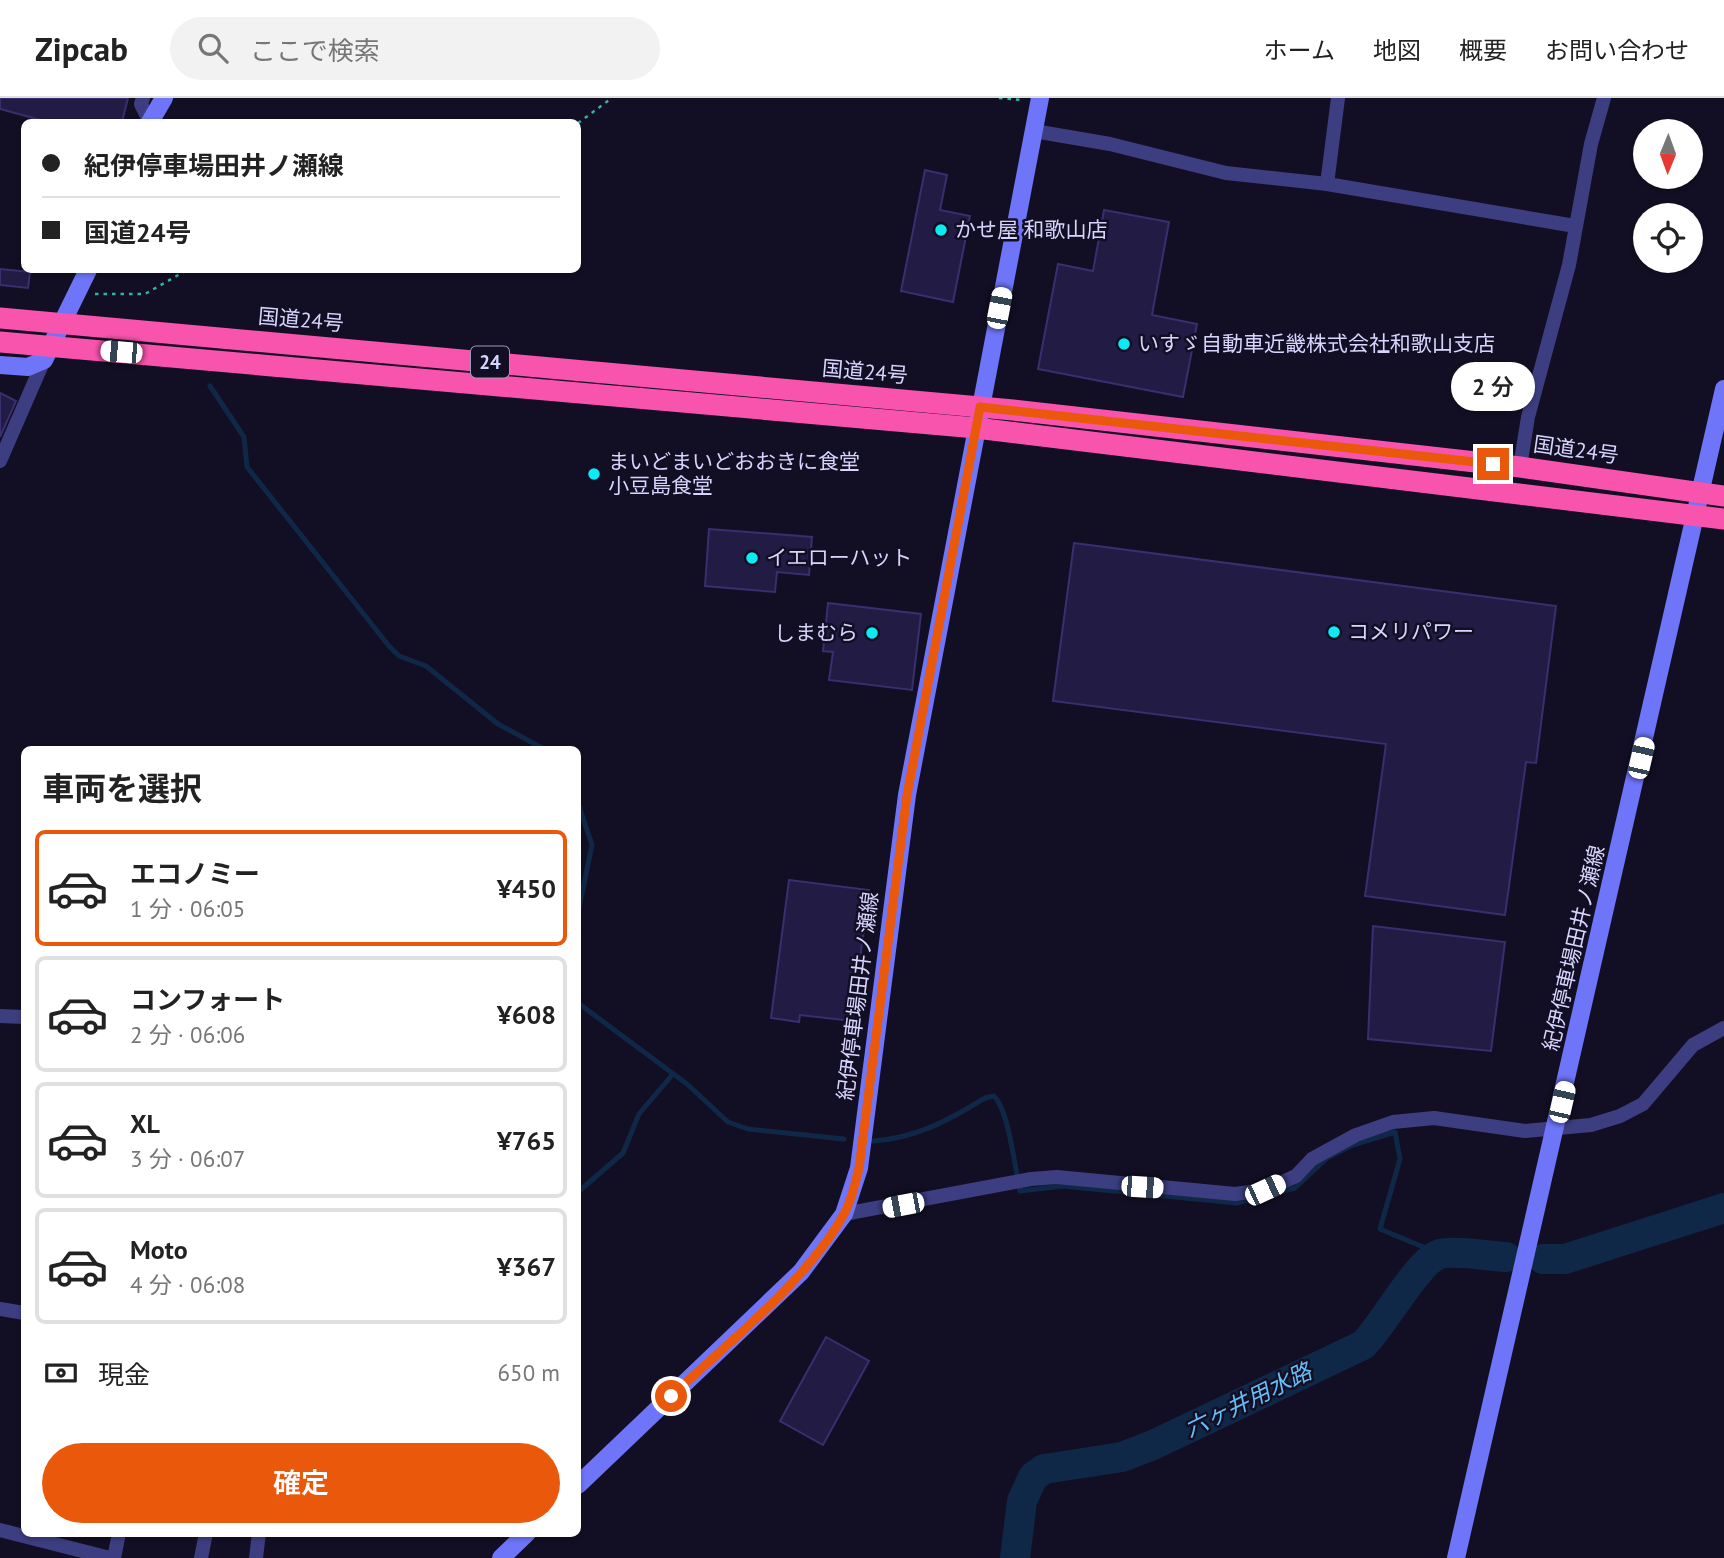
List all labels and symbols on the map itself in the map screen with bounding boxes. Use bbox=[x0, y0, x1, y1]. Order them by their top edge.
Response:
north arrow bbox=[1633, 119, 1703, 189]
place label: かせ屋 和歌山店 bbox=[955, 216, 1108, 243]
marker: かせ屋 和歌山店 bbox=[933, 222, 949, 238]
car bbox=[985, 285, 1014, 331]
street label: 国道24号 bbox=[257, 302, 345, 337]
place label: いすゞ自動車近畿株式会社和歌山支店 bbox=[1138, 330, 1495, 357]
marker: いすゞ自動車近畿株式会社和歌山支店 bbox=[1116, 336, 1132, 352]
car bbox=[100, 340, 143, 364]
road number: 24 bbox=[471, 346, 509, 378]
street label: 国道24号 bbox=[821, 354, 909, 389]
callout: 2 分 bbox=[1451, 362, 1535, 412]
street label: 国道24号 bbox=[1532, 430, 1620, 469]
place label: まいどまいどおおきに食堂 小豆島食堂 bbox=[608, 448, 860, 499]
route end bbox=[1477, 448, 1509, 480]
marker: まいどまいどおおきに食堂 小豆島食堂 bbox=[586, 466, 602, 482]
place label: イエローハット bbox=[766, 544, 912, 571]
marker: イエローハット bbox=[744, 550, 760, 566]
place label: コメリパワー bbox=[1348, 618, 1474, 645]
place label: しまむら bbox=[774, 619, 858, 646]
marker: コメリパワー bbox=[1326, 624, 1342, 640]
marker: しまむら bbox=[864, 625, 880, 641]
car bbox=[1627, 735, 1656, 781]
street label: 紀伊停車場田井ノ瀬線 bbox=[1537, 843, 1610, 1053]
street label: 紀伊停車場田井ノ瀬線 bbox=[831, 890, 884, 1102]
car bbox=[1548, 1079, 1577, 1125]
car bbox=[1242, 1172, 1289, 1208]
car bbox=[1121, 1175, 1164, 1199]
car bbox=[881, 1191, 926, 1219]
water label: 六ヶ井用水路 bbox=[1179, 1355, 1318, 1443]
route start bbox=[655, 1380, 687, 1412]

